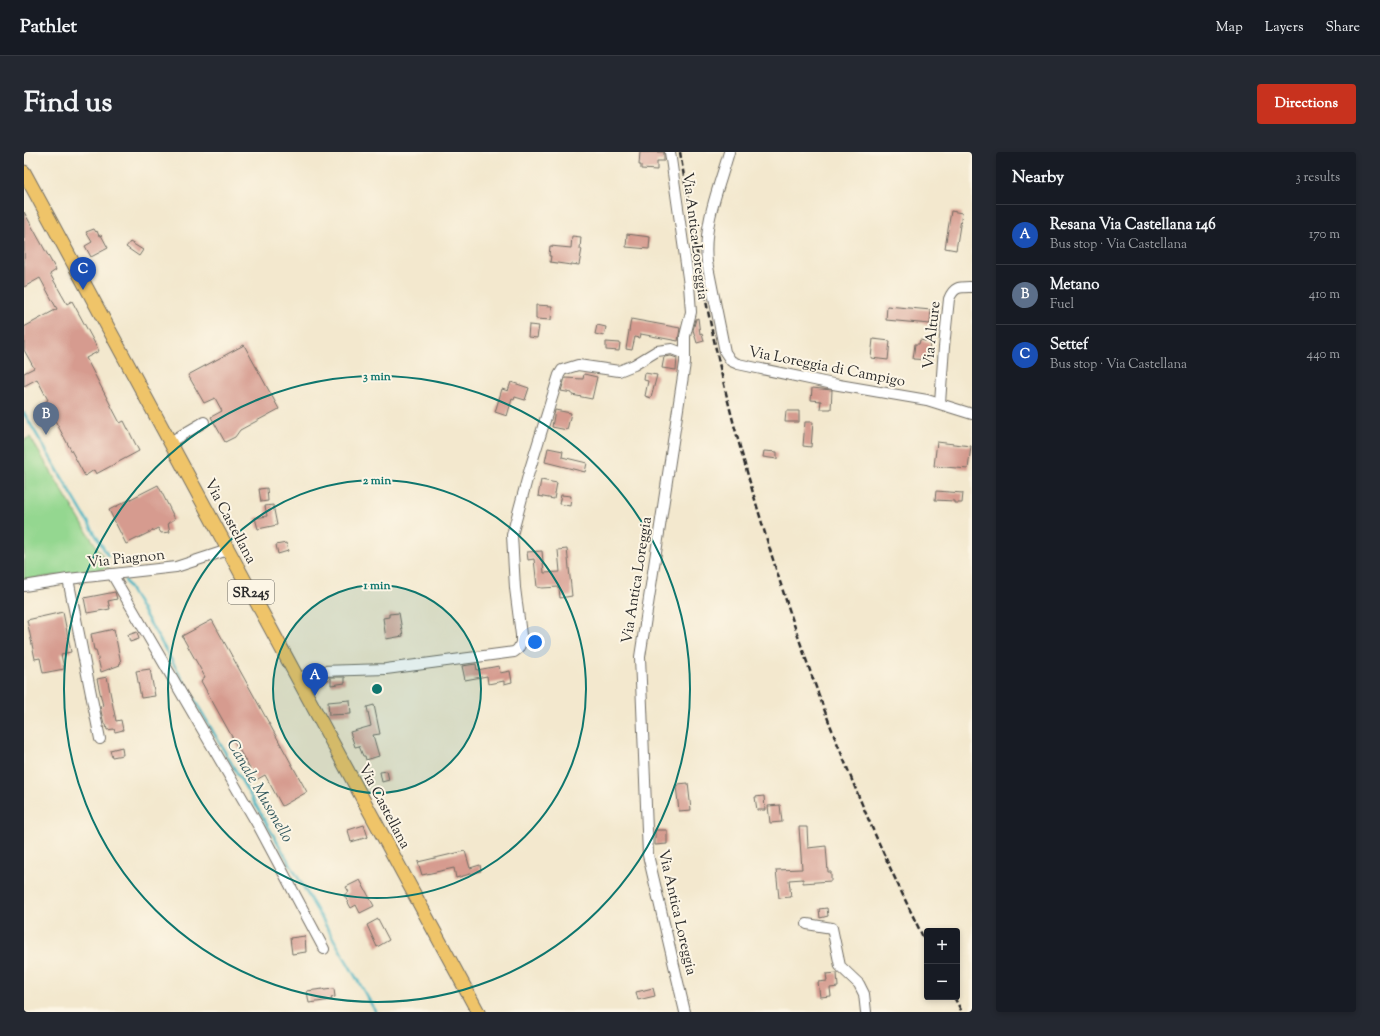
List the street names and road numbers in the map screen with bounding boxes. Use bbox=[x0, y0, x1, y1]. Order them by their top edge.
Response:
street label: Via Antica Loreggia bbox=[676, 171, 713, 301]
street label: Via Alture bbox=[918, 300, 946, 370]
street label: Via Loreggia di Campigo bbox=[747, 342, 907, 393]
street label: Via Castellana bbox=[198, 476, 261, 568]
street label: Via Antica Loreggia bbox=[617, 515, 658, 645]
street label: Via Piagnon bbox=[86, 545, 166, 574]
road number: SR245 bbox=[228, 580, 274, 604]
street label: Via Castellana bbox=[352, 761, 415, 853]
street label: Via Antica Loreggia bbox=[652, 847, 701, 977]

